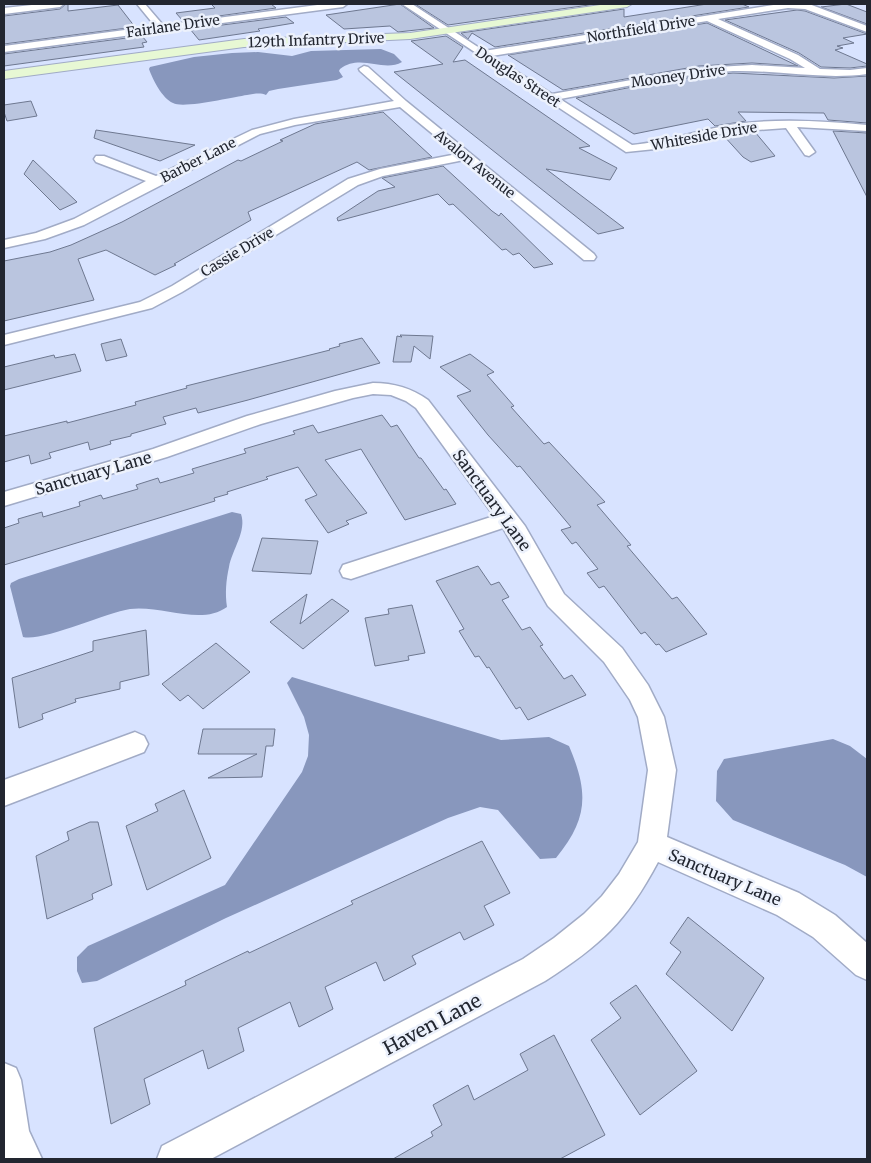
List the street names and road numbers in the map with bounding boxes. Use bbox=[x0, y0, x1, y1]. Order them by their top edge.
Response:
street label: Fairlane Drive bbox=[125, 11, 221, 41]
street label: Northfield Drive bbox=[586, 12, 696, 46]
street label: 129th Infantry Drive bbox=[247, 29, 385, 51]
street label: Douglas Street bbox=[472, 43, 564, 112]
street label: Mooney Drive bbox=[630, 60, 726, 92]
street label: Whiteside Drive bbox=[649, 118, 758, 154]
street label: Avalon Avenue bbox=[430, 125, 519, 202]
street label: Barber Lane bbox=[157, 133, 239, 187]
street label: Cassie Drive bbox=[197, 223, 277, 281]
street label: Sanctuary Lane bbox=[449, 445, 535, 555]
street label: Sanctuary Lane bbox=[32, 447, 154, 499]
street label: Sanctuary Lane bbox=[666, 844, 784, 910]
street label: Haven Lane bbox=[379, 988, 485, 1060]

